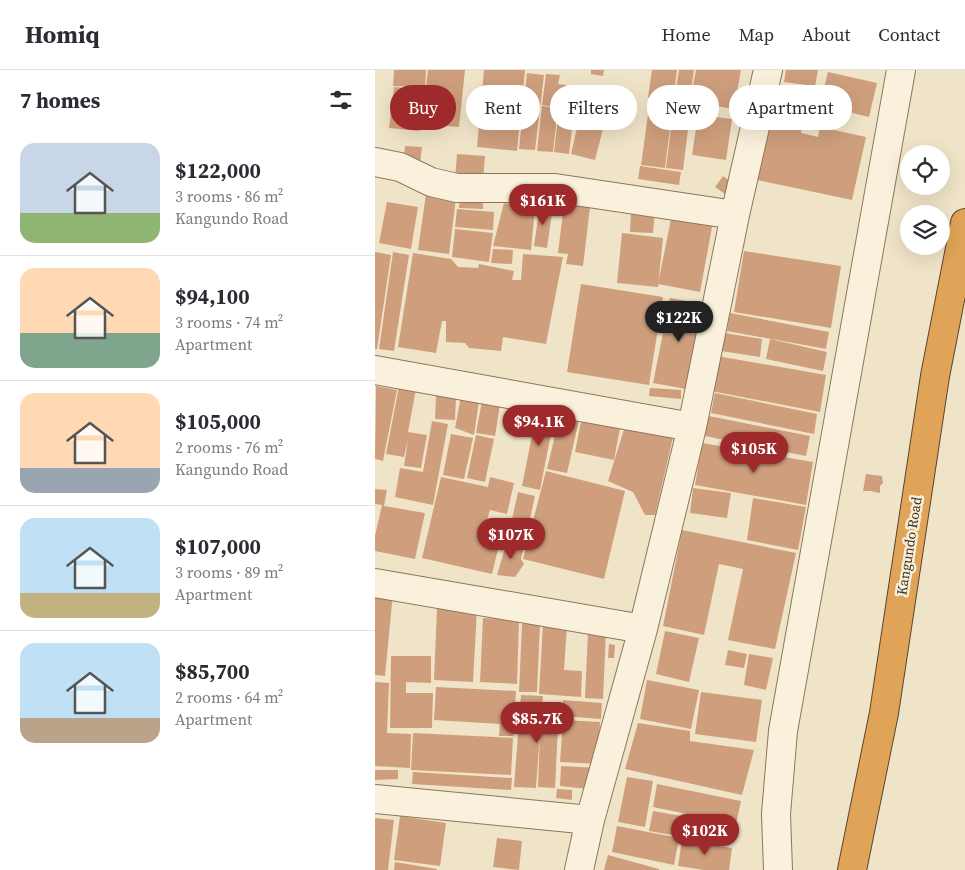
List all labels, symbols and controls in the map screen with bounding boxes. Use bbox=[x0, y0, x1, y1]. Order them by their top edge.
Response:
text: Homiq bbox=[25, 18, 100, 51]
text: Home bbox=[662, 22, 711, 47]
text: Map bbox=[739, 22, 774, 47]
text: About bbox=[802, 22, 850, 47]
text: Contact bbox=[878, 22, 940, 47]
chip: Buy bbox=[390, 85, 456, 130]
chip: Rent bbox=[466, 85, 540, 130]
chip: Filters bbox=[550, 85, 637, 130]
chip: New bbox=[647, 85, 719, 130]
chip: Apartment bbox=[729, 85, 852, 130]
text: 7 homes bbox=[20, 86, 100, 115]
icon: filters bbox=[327, 86, 355, 114]
map controls bbox=[900, 145, 950, 255]
button: locate bbox=[900, 145, 950, 195]
text: $122,000 bbox=[175, 156, 261, 185]
icon: home bbox=[60, 163, 120, 223]
pin: $161K bbox=[508, 184, 578, 226]
text: 3 rooms · 86 m² bbox=[175, 185, 283, 207]
text: $161K bbox=[520, 189, 566, 211]
button: layers bbox=[900, 205, 950, 255]
text: Kangundo Road bbox=[175, 207, 288, 229]
text: $94,100 bbox=[175, 282, 250, 311]
icon: home bbox=[60, 288, 120, 348]
pin: $122K bbox=[644, 300, 714, 343]
text: $122K bbox=[656, 306, 702, 328]
text: 3 rooms · 74 m² bbox=[175, 311, 283, 333]
text: Apartment bbox=[175, 333, 252, 355]
pin: $94.1K bbox=[498, 404, 580, 447]
text: $105,000 bbox=[175, 407, 261, 436]
text: $94.1K bbox=[514, 410, 564, 432]
icon: home bbox=[60, 413, 120, 473]
pin: $105K bbox=[719, 432, 789, 474]
text: 2 rooms · 76 m² bbox=[175, 436, 283, 458]
text: $105K bbox=[731, 437, 777, 459]
text: Kangundo Road bbox=[175, 458, 288, 480]
street label: Kangundo Road bbox=[891, 495, 927, 597]
pin: $107K bbox=[476, 518, 546, 560]
text: $107K bbox=[488, 523, 534, 545]
text: $107,000 bbox=[175, 532, 261, 561]
icon: home bbox=[60, 538, 120, 598]
text: 3 rooms · 89 m² bbox=[175, 561, 283, 583]
text: Apartment bbox=[175, 583, 252, 605]
text: $85,700 bbox=[175, 657, 250, 686]
icon: home bbox=[60, 663, 120, 723]
text: 2 rooms · 64 m² bbox=[175, 686, 283, 708]
pin: $85.7K bbox=[496, 702, 578, 744]
text: $85.7K bbox=[512, 707, 562, 729]
text: Apartment bbox=[175, 708, 252, 730]
pin: $102K bbox=[670, 814, 740, 856]
text: $102K bbox=[682, 819, 728, 841]

